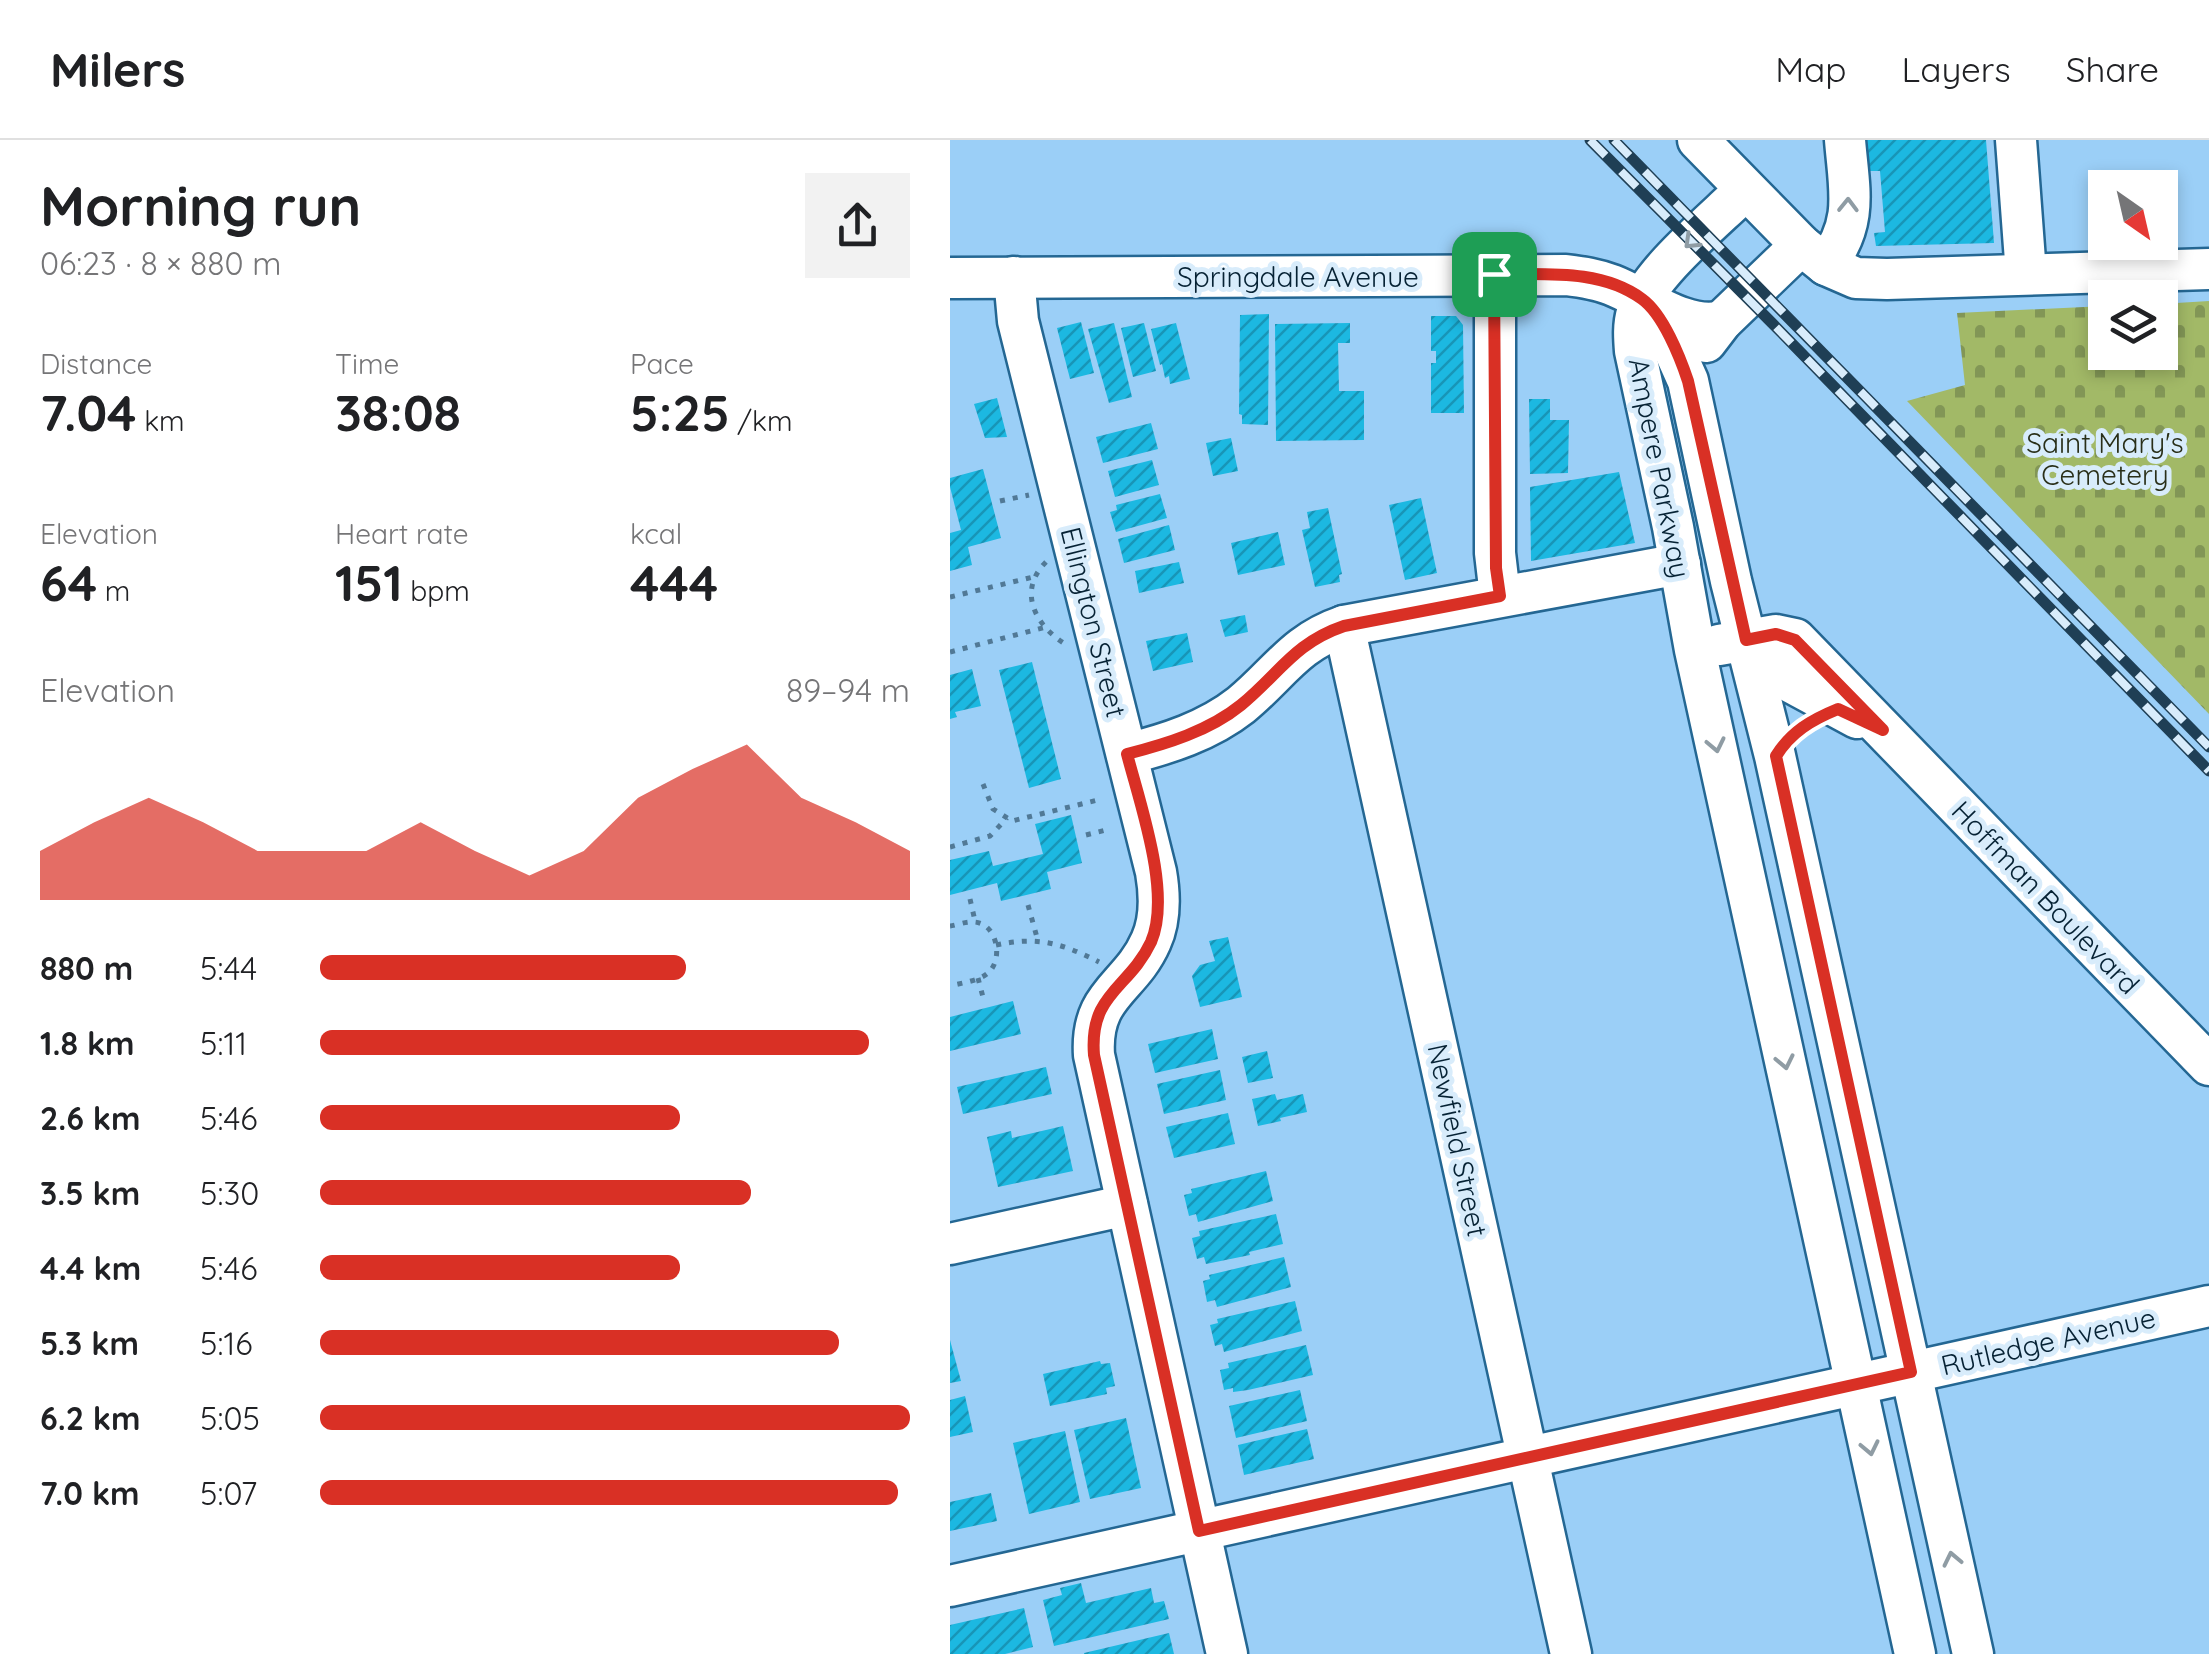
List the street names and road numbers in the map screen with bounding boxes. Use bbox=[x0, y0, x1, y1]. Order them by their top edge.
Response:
street label: Springdale Avenue bbox=[1177, 259, 1419, 294]
street label: Ampere Parkway bbox=[1622, 355, 1698, 581]
street label: Ellington Street bbox=[1053, 523, 1135, 721]
street label: Hoffman Boulevard bbox=[1945, 793, 2147, 1001]
street label: Newfield Street bbox=[1420, 1040, 1496, 1240]
street label: Rutledge Avenue bbox=[1937, 1299, 2159, 1383]

